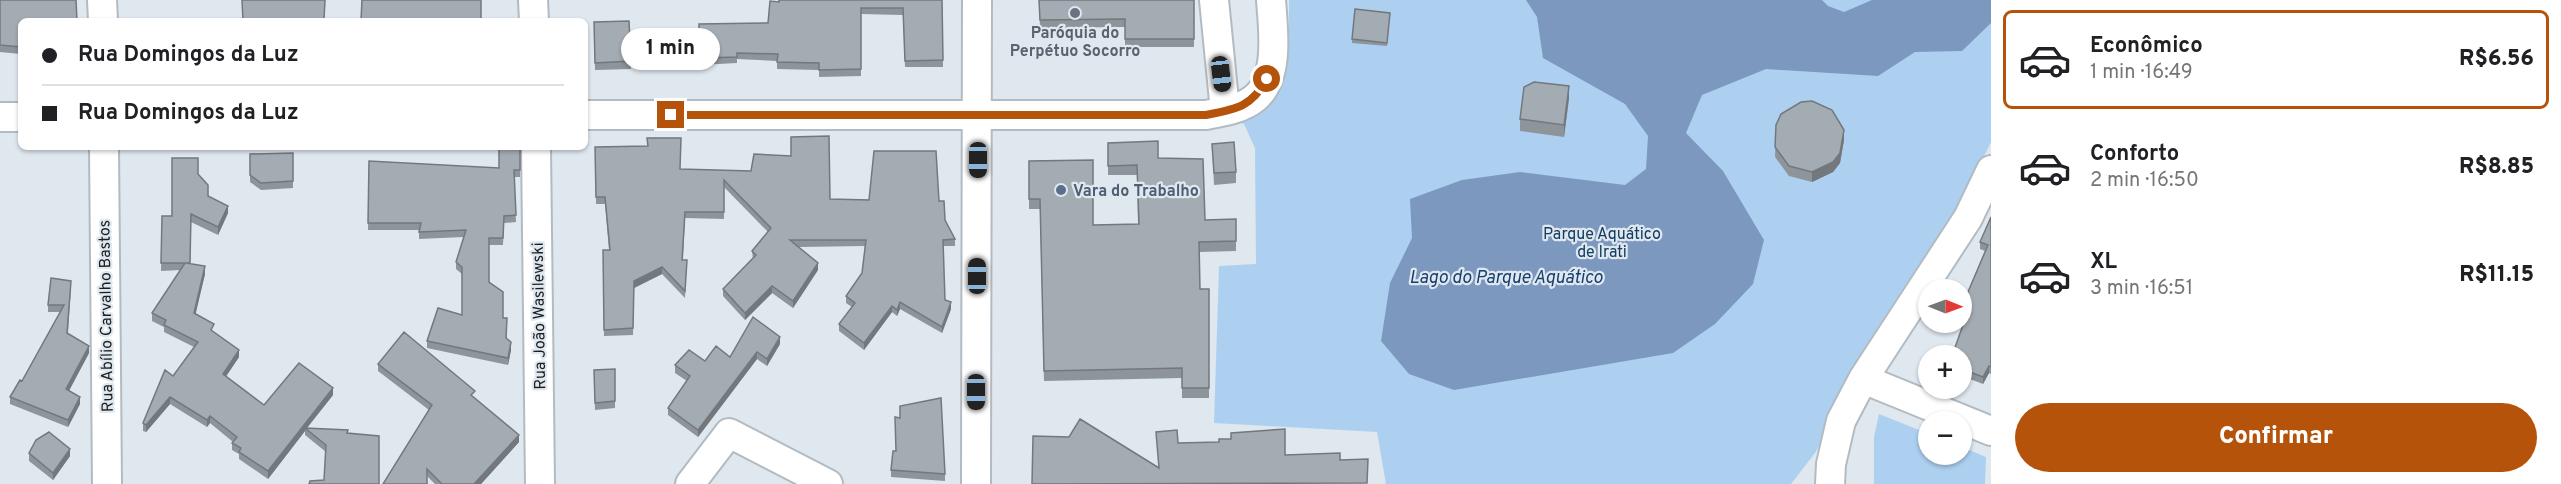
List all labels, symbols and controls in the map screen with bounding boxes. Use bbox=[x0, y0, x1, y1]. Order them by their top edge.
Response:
marker: Paróquia do Perpétuo Socorro bbox=[1068, 6, 1082, 20]
place label: Paróquia do Perpétuo Socorro bbox=[1010, 24, 1140, 62]
callout: 1 min bbox=[622, 28, 720, 70]
icon: car bbox=[2018, 33, 2072, 87]
text: Econômico bbox=[2090, 33, 2203, 60]
text: 1 min bbox=[646, 36, 695, 62]
text: Rua Domingos da Luz bbox=[78, 42, 299, 69]
text: R$6.56 bbox=[2459, 46, 2534, 73]
car bbox=[1210, 55, 1232, 93]
text: 1 min · 16:49 bbox=[2090, 60, 2193, 86]
route start bbox=[1253, 65, 1280, 92]
text: Rua Domingos da Luz bbox=[78, 100, 299, 127]
route end bbox=[657, 101, 684, 128]
icon: car bbox=[2018, 141, 2072, 195]
text: Conforto bbox=[2090, 141, 2179, 168]
car bbox=[969, 142, 987, 178]
text: R$8.85 bbox=[2459, 154, 2534, 181]
text: 2 min · 16:50 bbox=[2090, 168, 2199, 194]
place label: Vara do Trabalho bbox=[1073, 182, 1199, 202]
marker: Vara do Trabalho bbox=[1054, 183, 1068, 197]
street label: Rua Abílio Carvalho Bastos bbox=[95, 220, 119, 412]
park label: Parque Aquático de Irati bbox=[1543, 225, 1661, 263]
street label: Rua João Wasilewski bbox=[529, 242, 551, 390]
icon: car bbox=[2018, 249, 2072, 303]
text: XL bbox=[2090, 249, 2117, 276]
car bbox=[968, 258, 986, 294]
text: R$11.15 bbox=[2459, 262, 2534, 289]
water label: Lago do Parque Aquático bbox=[1409, 267, 1603, 290]
text: 3 min · 16:51 bbox=[2090, 276, 2193, 302]
north arrow bbox=[1918, 279, 1972, 333]
map controls bbox=[1918, 279, 1972, 465]
button: + bbox=[1918, 345, 1972, 399]
car bbox=[967, 374, 985, 410]
button: Confirmar bbox=[2015, 403, 2537, 472]
button: − bbox=[1918, 411, 1972, 465]

